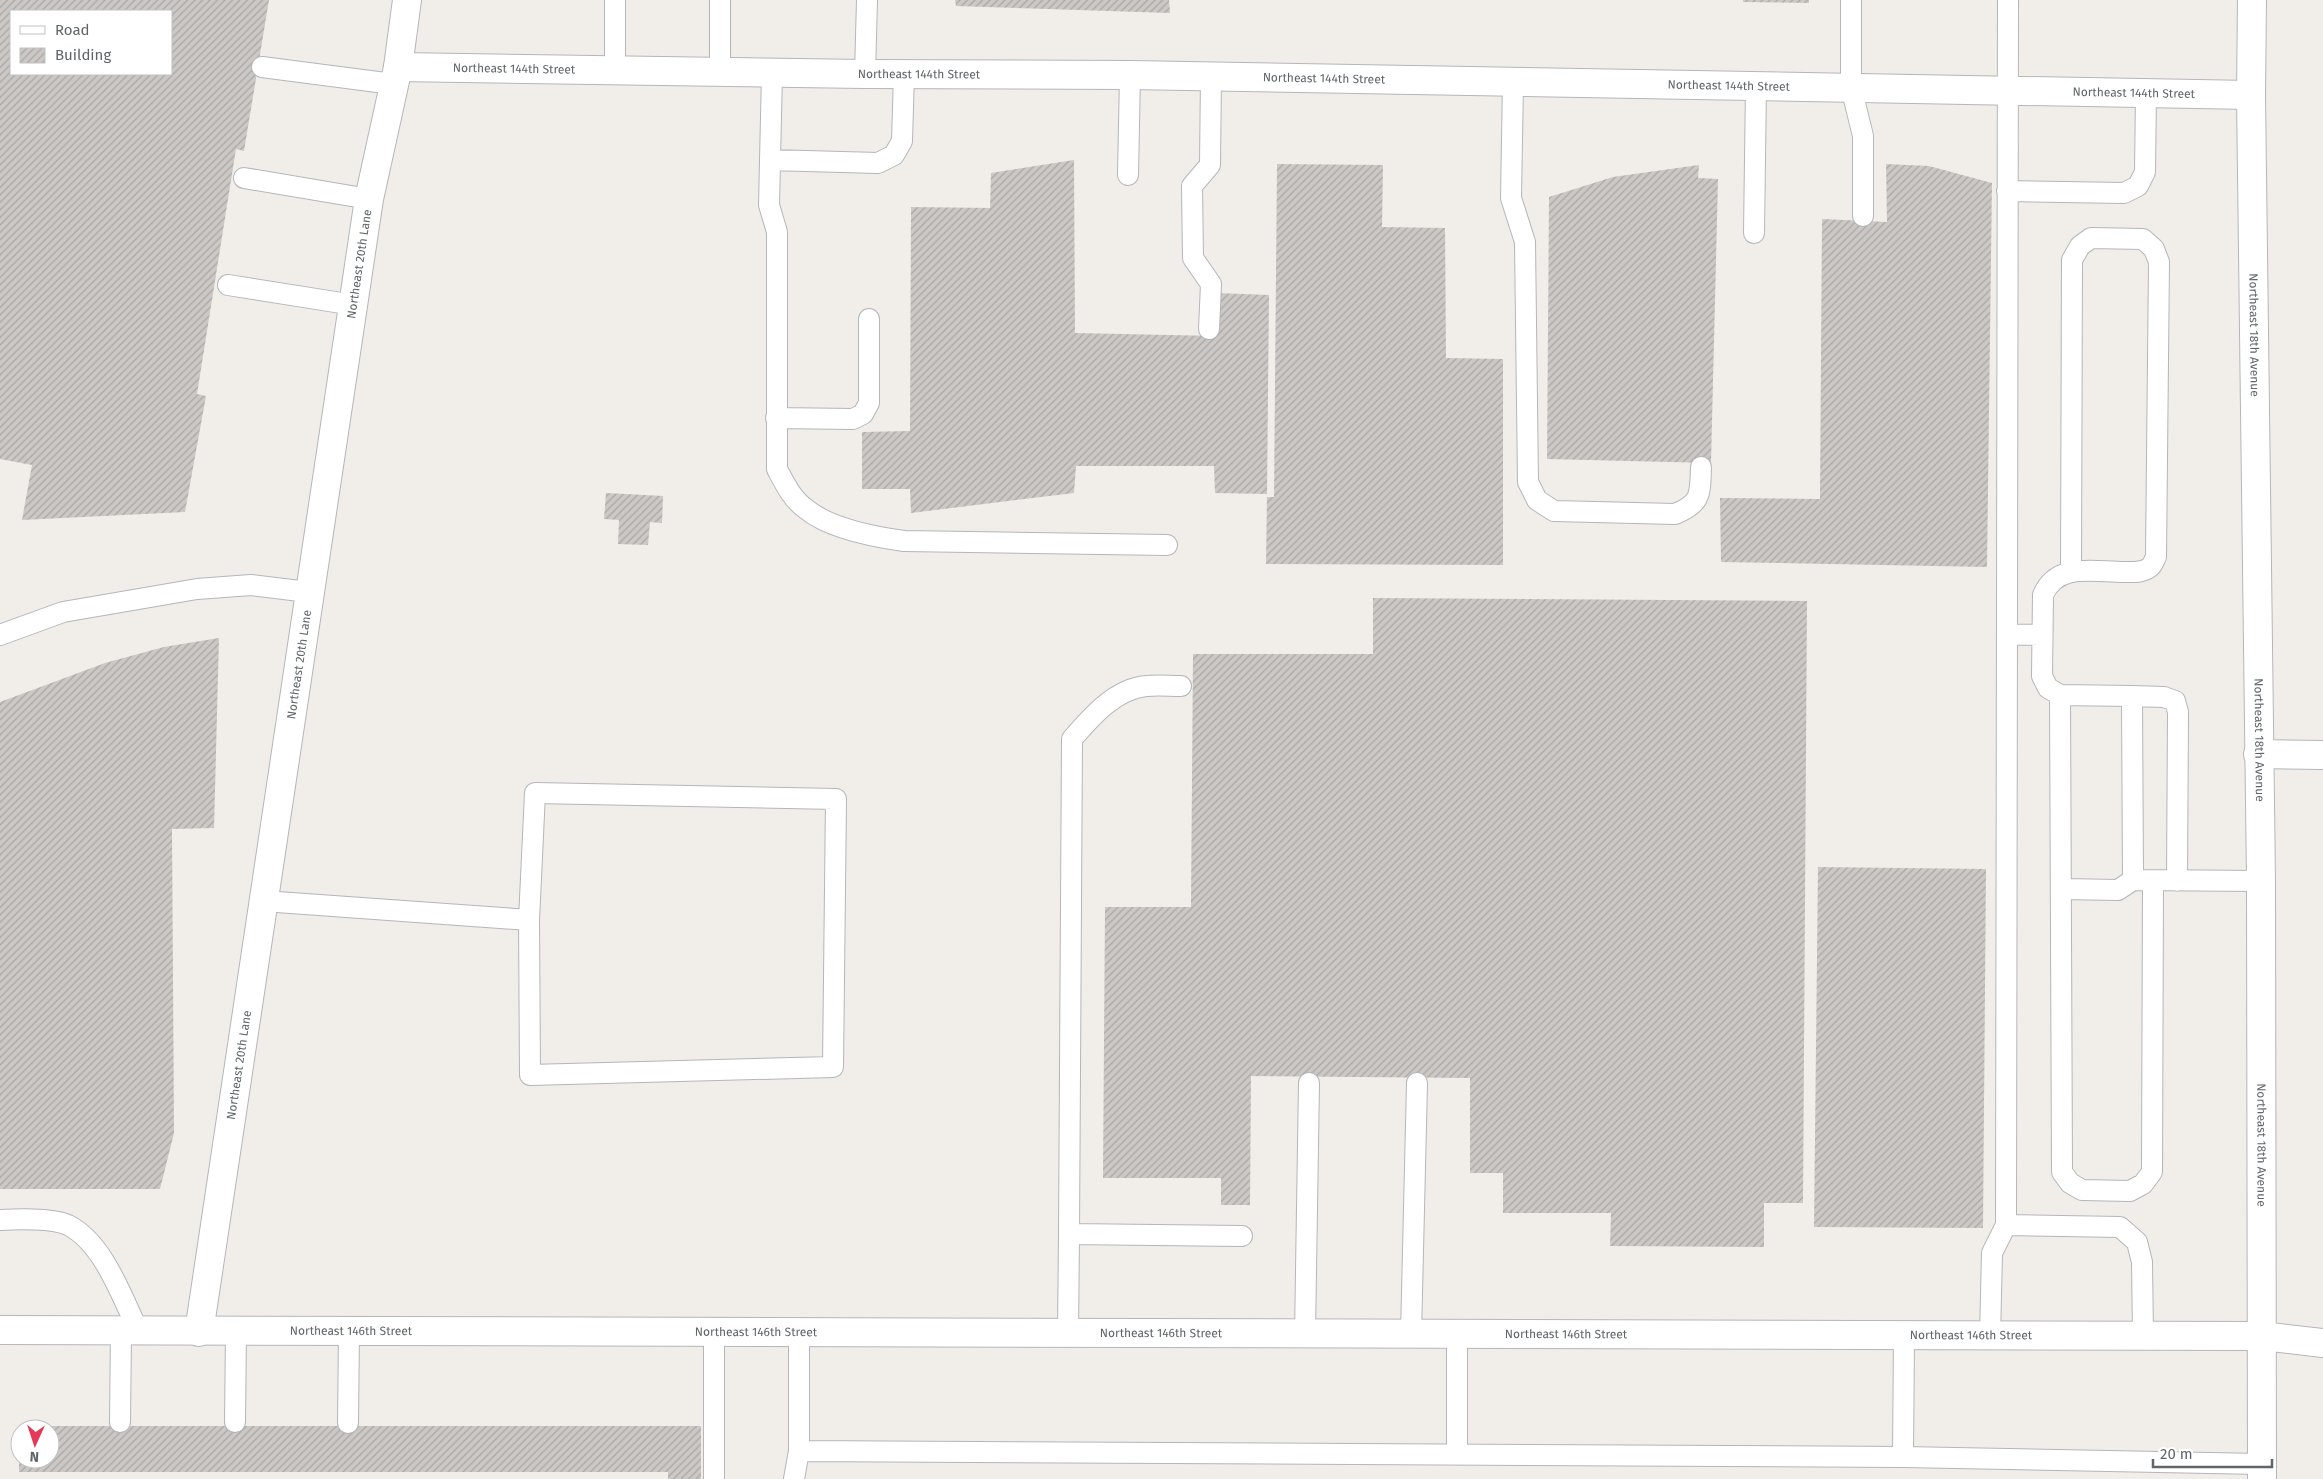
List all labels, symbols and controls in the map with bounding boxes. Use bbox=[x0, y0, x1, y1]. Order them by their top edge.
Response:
legend bbox=[10, 10, 172, 75]
text: Road bbox=[55, 21, 90, 39]
text: Building bbox=[55, 46, 111, 64]
street label: Northeast 144th Street bbox=[453, 61, 576, 77]
street label: Northeast 144th Street bbox=[858, 67, 981, 81]
street label: Northeast 144th Street bbox=[1263, 70, 1386, 87]
street label: Northeast 144th Street bbox=[1668, 78, 1791, 94]
street label: Northeast 144th Street bbox=[2072, 85, 2196, 101]
street label: Northeast 20th Lane bbox=[344, 208, 374, 320]
street label: Northeast 18th Avenue bbox=[2246, 273, 2262, 397]
street label: Northeast 20th Lane bbox=[284, 609, 314, 720]
street label: Northeast 18th Avenue bbox=[2251, 678, 2267, 802]
street label: Northeast 20th Lane bbox=[224, 1009, 254, 1121]
street label: Northeast 18th Avenue bbox=[2254, 1083, 2269, 1207]
street label: Northeast 146th Street bbox=[290, 1324, 413, 1338]
street label: Northeast 146th Street bbox=[695, 1325, 818, 1339]
street label: Northeast 146th Street bbox=[1100, 1326, 1223, 1340]
street label: Northeast 146th Street bbox=[1505, 1327, 1628, 1341]
street label: Northeast 146th Street bbox=[1910, 1328, 2033, 1342]
north arrow bbox=[10, 1419, 60, 1469]
scale bar bbox=[2153, 1436, 2272, 1468]
text: 20 m bbox=[2160, 1445, 2193, 1463]
text: N bbox=[29, 1448, 39, 1465]

